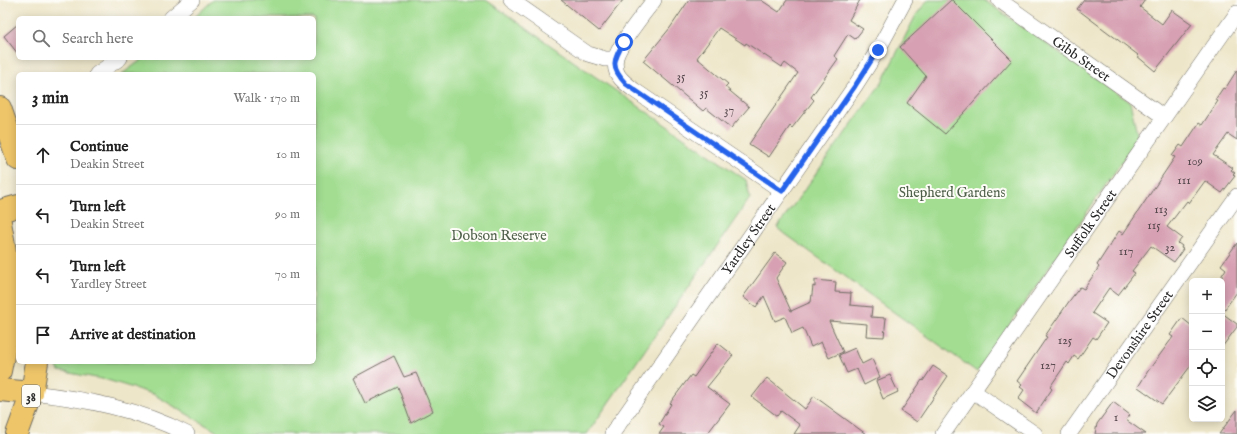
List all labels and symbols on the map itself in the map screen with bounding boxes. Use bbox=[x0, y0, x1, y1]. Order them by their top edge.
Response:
street label: Gibb Street bbox=[1048, 32, 1114, 86]
route start bbox=[615, 33, 633, 51]
route end bbox=[869, 41, 887, 59]
house number: 35 bbox=[677, 69, 686, 84]
house number: 35 bbox=[700, 85, 709, 100]
house number: 37 bbox=[724, 103, 734, 118]
house number: 109 bbox=[1187, 154, 1203, 169]
house number: 111 bbox=[1177, 173, 1191, 188]
park label: Shepherd Gardens bbox=[899, 184, 1005, 202]
street label: Suffolk Street bbox=[1061, 186, 1121, 262]
street label: Yardley Street bbox=[718, 200, 780, 279]
house number: 113 bbox=[1154, 202, 1168, 217]
house number: 115 bbox=[1147, 218, 1161, 233]
park label: Dobson Reserve bbox=[451, 227, 547, 245]
house number: 32 bbox=[1165, 240, 1175, 255]
house number: 117 bbox=[1119, 244, 1133, 259]
street label: Devonshire Street bbox=[1103, 287, 1178, 383]
house number: 125 bbox=[1058, 333, 1073, 348]
house number: 127 bbox=[1040, 358, 1056, 373]
road number: 38 bbox=[22, 385, 40, 407]
house number: 1 bbox=[1114, 410, 1118, 425]

